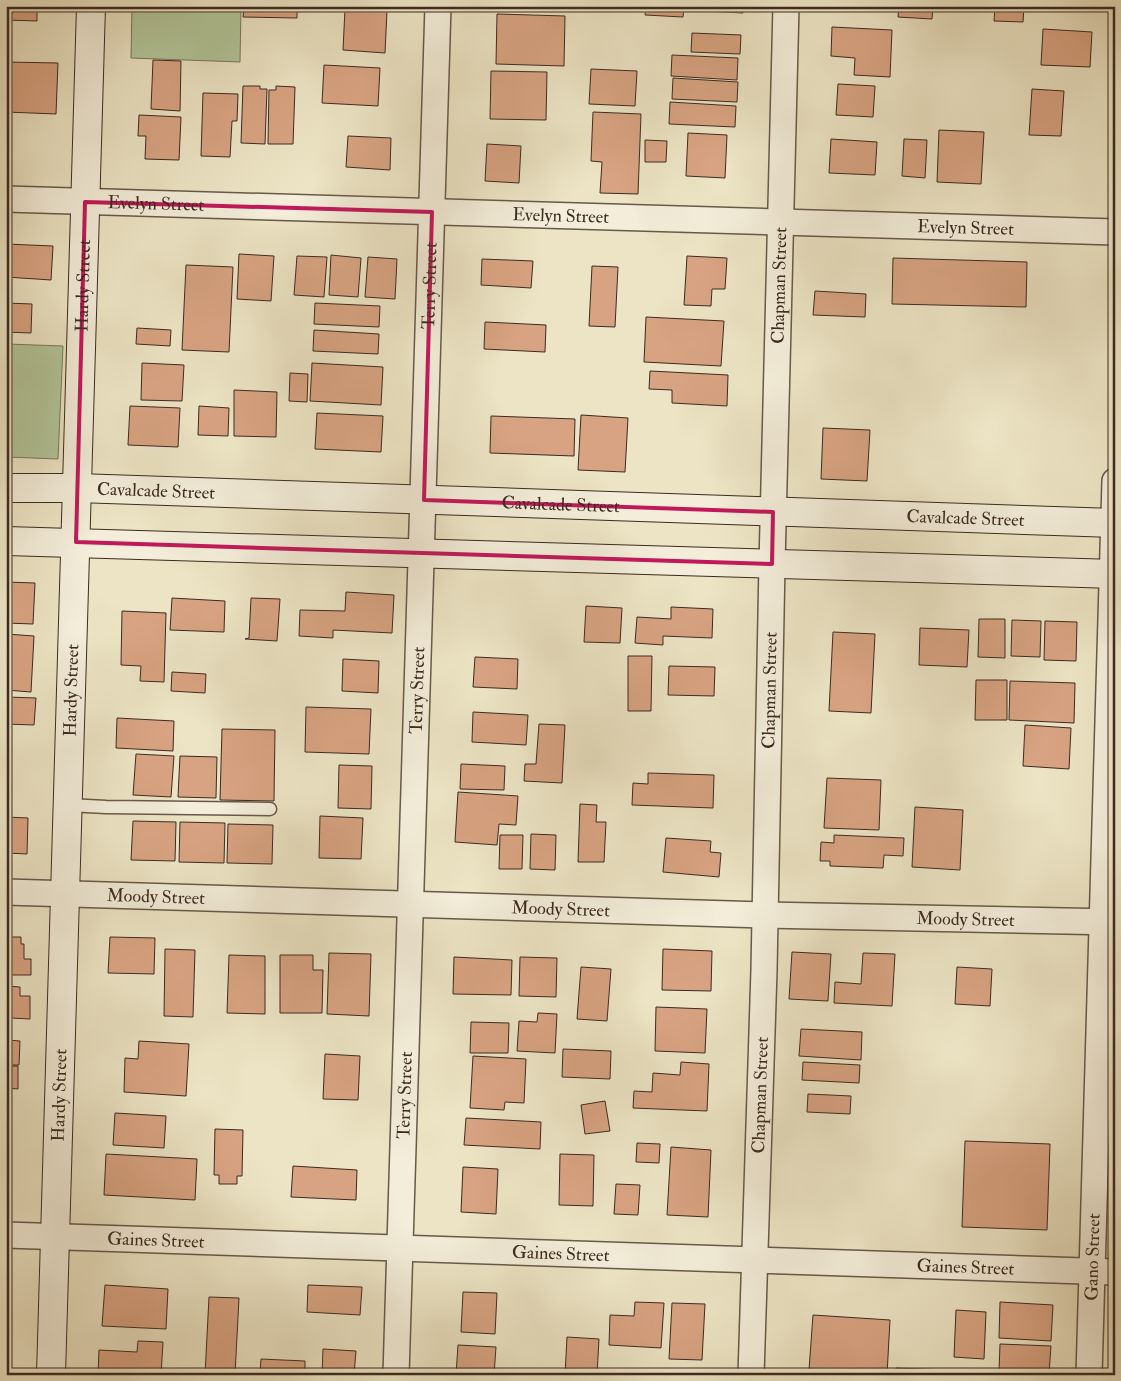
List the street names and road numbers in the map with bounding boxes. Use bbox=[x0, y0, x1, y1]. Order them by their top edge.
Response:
street label: Evelyn Street bbox=[107, 191, 205, 217]
street label: Evelyn Street bbox=[512, 203, 610, 229]
street label: Evelyn Street bbox=[917, 215, 1014, 241]
street label: Chapman Street bbox=[767, 226, 792, 344]
street label: Hardy Street bbox=[70, 239, 96, 332]
street label: Terry Street bbox=[417, 241, 443, 329]
street label: Cavalcade Street bbox=[96, 478, 216, 505]
street label: Cavalcade Street bbox=[501, 491, 620, 518]
street label: Cavalcade Street bbox=[906, 505, 1025, 532]
street label: Chapman Street bbox=[757, 631, 783, 749]
street label: Hardy Street bbox=[59, 643, 84, 737]
street label: Terry Street bbox=[405, 646, 430, 734]
street label: Moody Street bbox=[106, 884, 206, 910]
street label: Moody Street bbox=[511, 896, 610, 922]
street label: Moody Street bbox=[916, 907, 1015, 932]
street label: Chapman Street bbox=[747, 1036, 774, 1154]
street label: Hardy Street bbox=[47, 1048, 73, 1142]
street label: Terry Street bbox=[392, 1051, 418, 1139]
street label: Gano Street bbox=[1080, 1213, 1106, 1301]
street label: Gaines Street bbox=[107, 1227, 205, 1254]
street label: Gaines Street bbox=[512, 1241, 610, 1267]
street label: Gaines Street bbox=[916, 1254, 1015, 1281]

